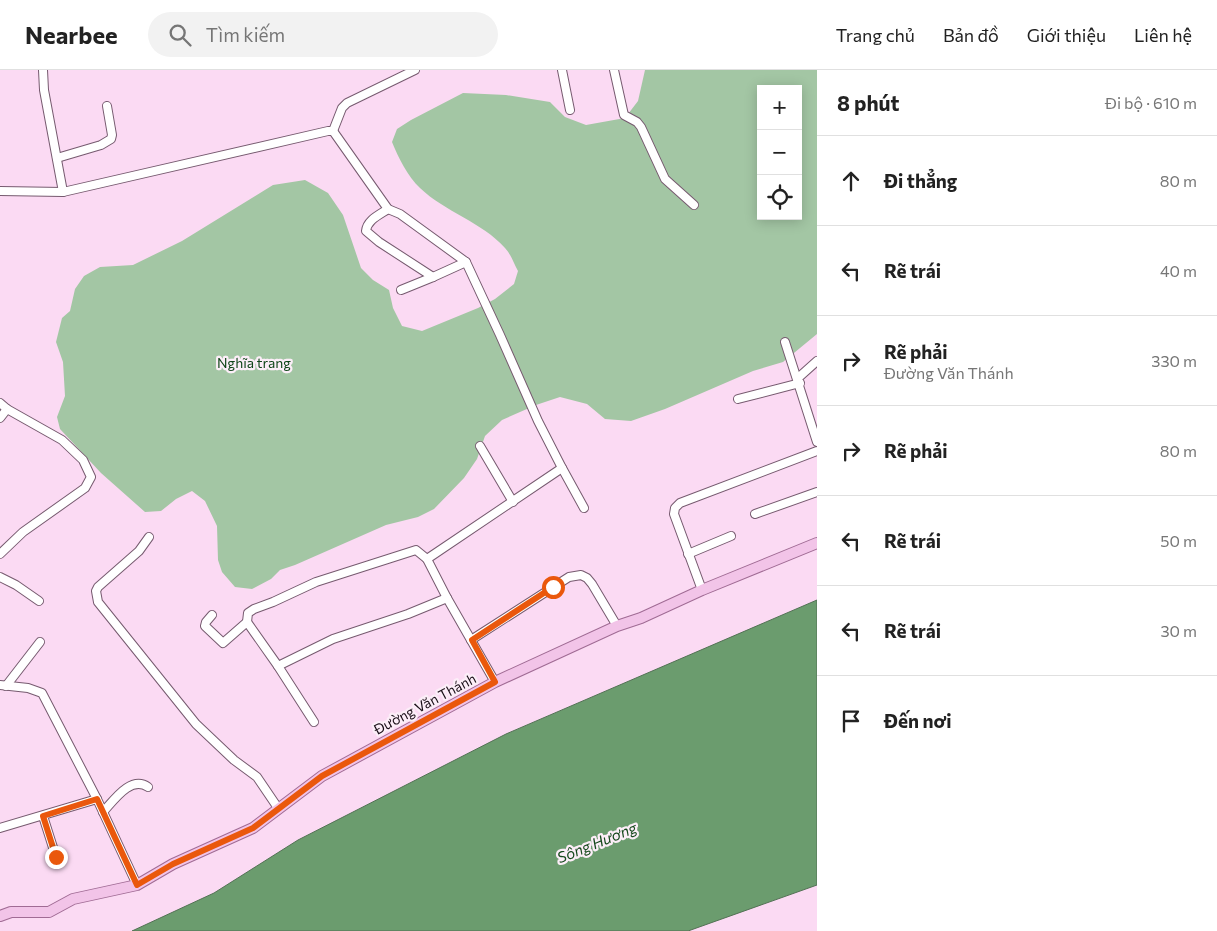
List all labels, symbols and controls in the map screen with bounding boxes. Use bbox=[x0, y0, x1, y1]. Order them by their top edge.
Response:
search box bbox=[148, 12, 498, 57]
text: Nearbee bbox=[25, 20, 118, 49]
icon: search bbox=[166, 21, 194, 49]
text: Tìm kiếm bbox=[206, 23, 285, 46]
text: Trang chủ bbox=[836, 24, 915, 46]
text: Bản đồ bbox=[943, 24, 999, 46]
text: Giới thiệu bbox=[1027, 24, 1106, 46]
text: Liên hệ bbox=[1134, 24, 1192, 46]
map controls bbox=[757, 85, 802, 220]
button: + bbox=[757, 85, 802, 130]
text: 8 phút bbox=[837, 90, 899, 115]
text: Đi bộ · 610 m bbox=[1105, 93, 1197, 112]
button: − bbox=[757, 130, 802, 175]
icon: ahead bbox=[837, 167, 865, 195]
text: Đi thẳng bbox=[884, 169, 957, 192]
text: 80 m bbox=[1160, 171, 1197, 190]
button: locate bbox=[757, 175, 802, 220]
icon: left bbox=[837, 257, 865, 285]
text: Rẽ trái bbox=[884, 259, 941, 282]
text: 40 m bbox=[1160, 261, 1197, 280]
text: Rẽ phải bbox=[884, 340, 948, 363]
icon: right bbox=[837, 347, 865, 375]
text: 330 m bbox=[1151, 351, 1197, 370]
park label: Nghĩa trang bbox=[217, 354, 291, 371]
text: Đường Văn Thánh bbox=[884, 363, 1014, 382]
icon: right bbox=[837, 437, 865, 465]
text: Rẽ phải bbox=[884, 439, 948, 462]
text: 80 m bbox=[1160, 441, 1197, 460]
icon: left bbox=[837, 527, 865, 555]
text: Rẽ trái bbox=[884, 529, 941, 552]
text: 50 m bbox=[1160, 531, 1197, 550]
route start bbox=[542, 576, 565, 599]
icon: left bbox=[837, 617, 865, 645]
text: Rẽ trái bbox=[884, 619, 941, 642]
text: 30 m bbox=[1160, 621, 1197, 640]
street label: Đường Văn Thánh bbox=[370, 669, 479, 738]
icon: arrive bbox=[837, 707, 865, 735]
text: Đến nơi bbox=[884, 709, 952, 732]
water label: Sông Hương bbox=[554, 818, 640, 866]
route end bbox=[45, 846, 68, 869]

